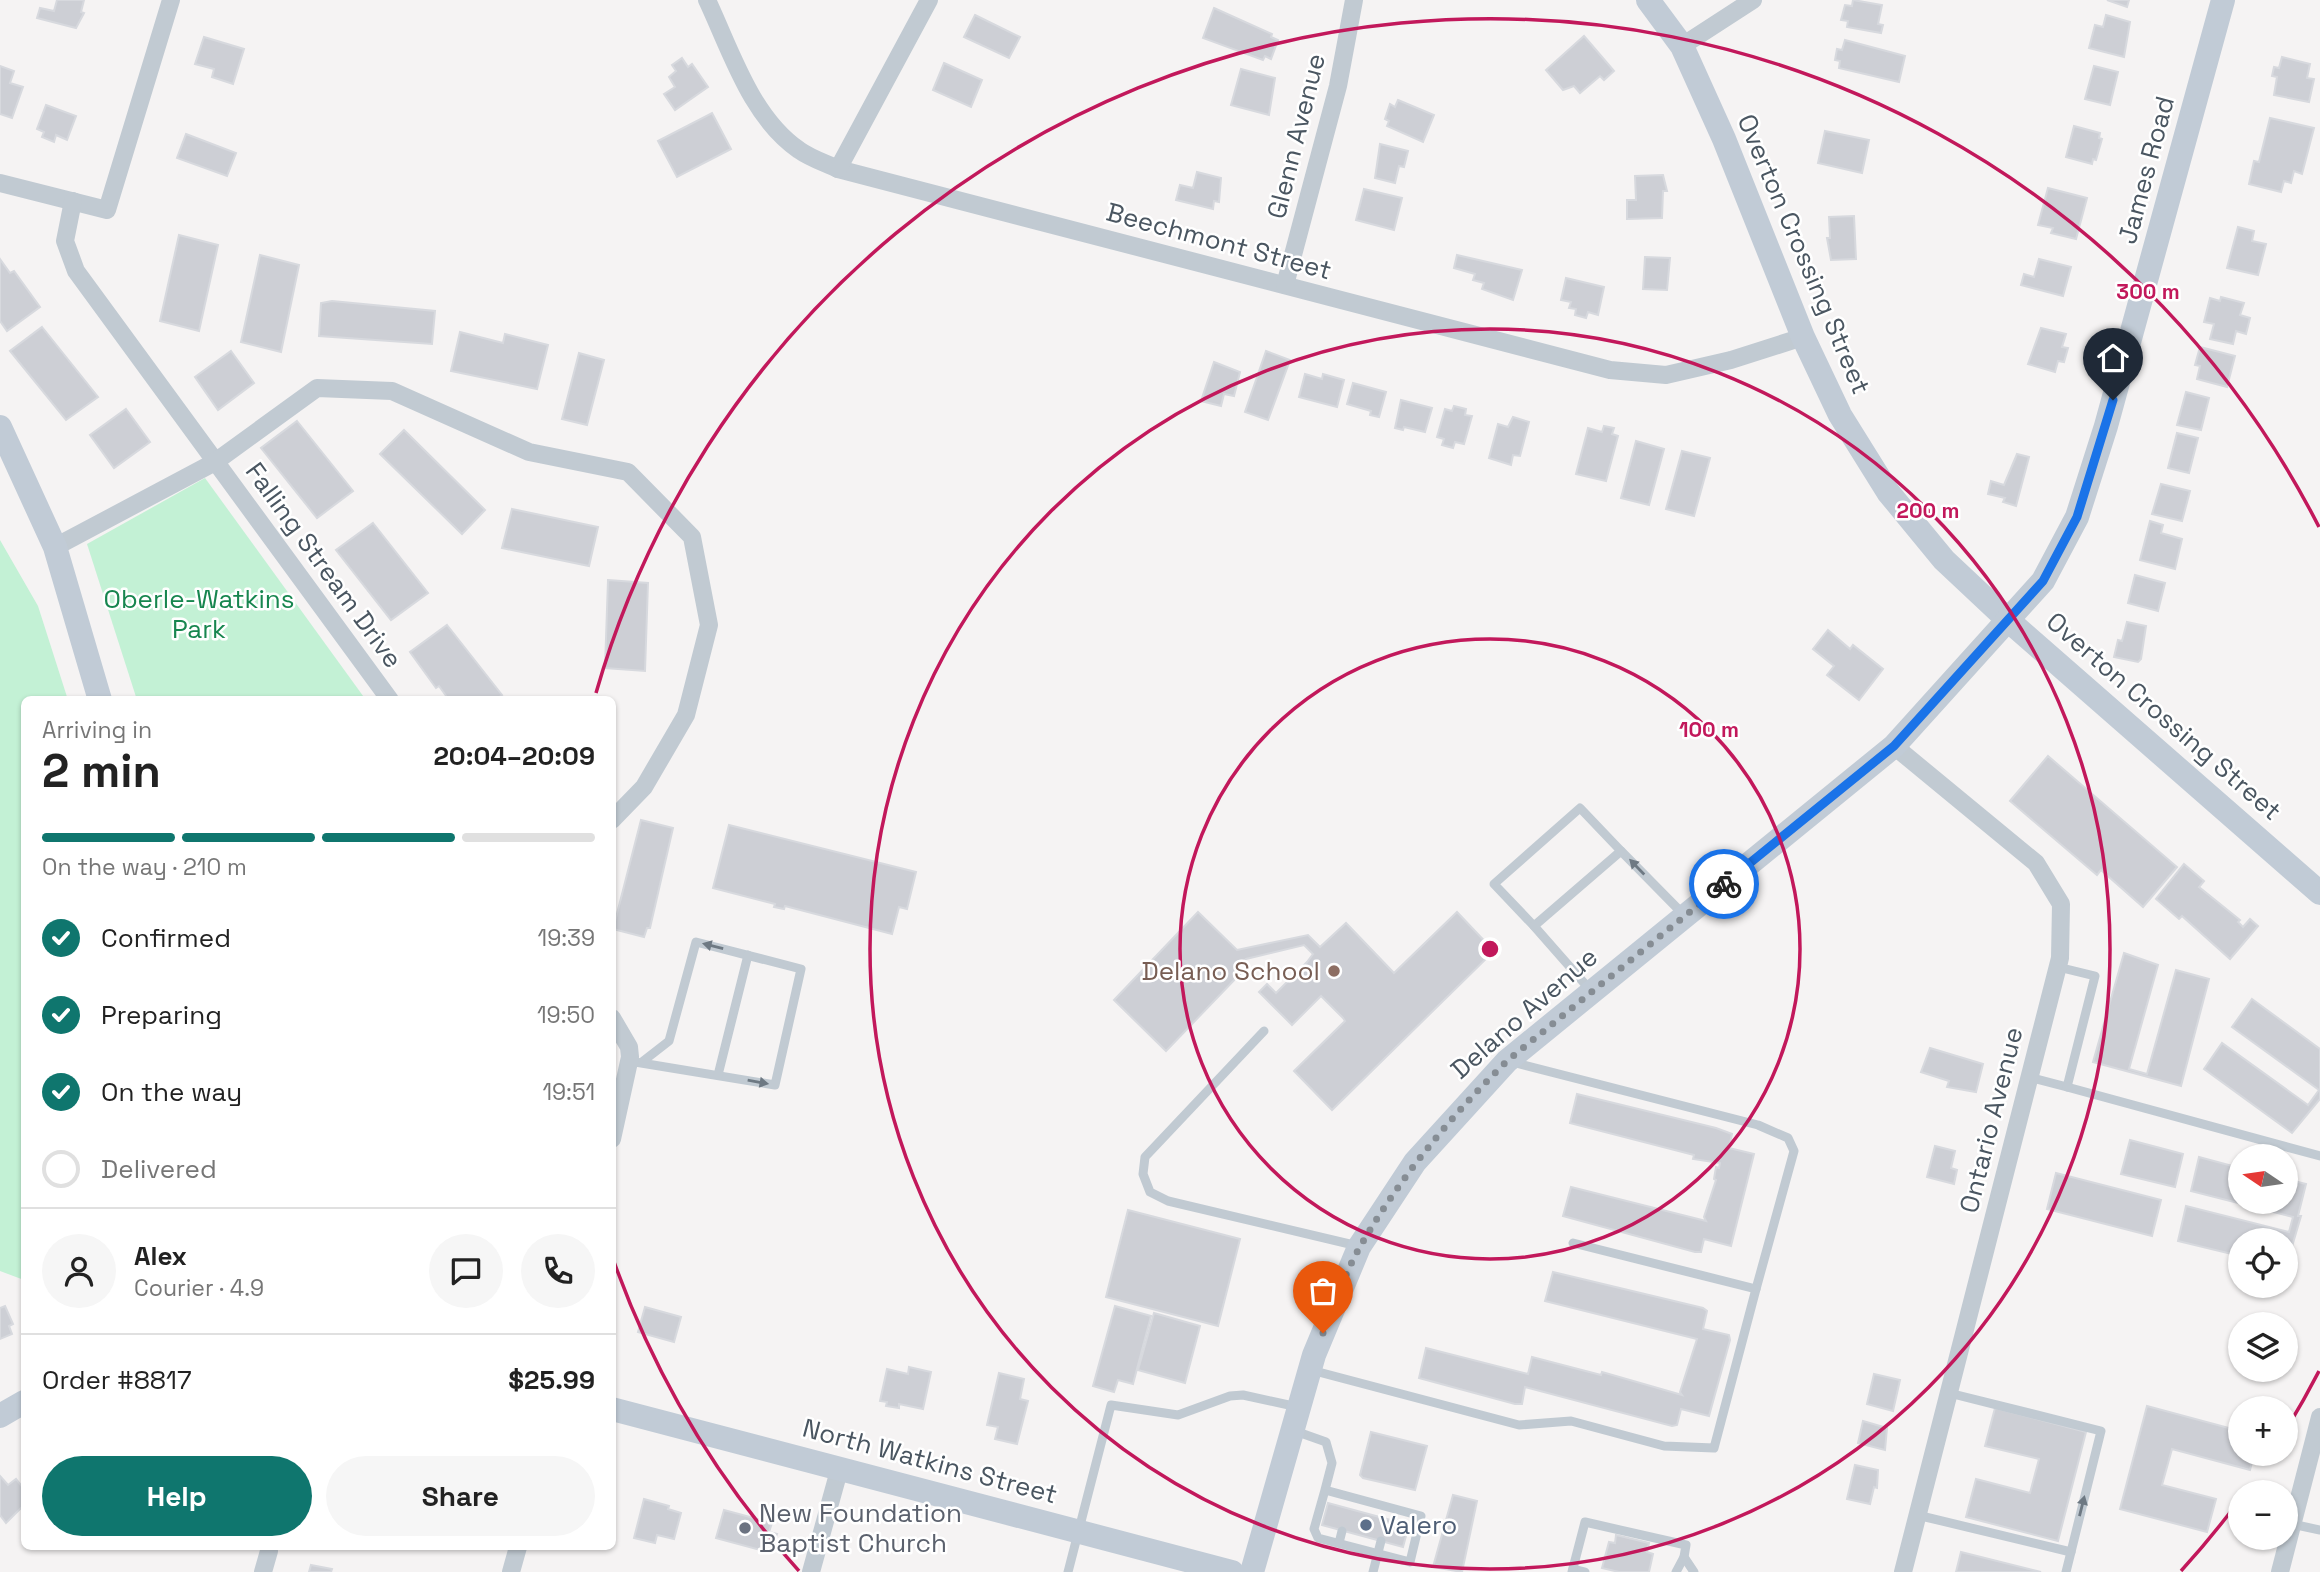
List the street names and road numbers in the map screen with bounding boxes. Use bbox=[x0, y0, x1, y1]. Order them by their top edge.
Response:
street label: Glenn Avenue bbox=[1259, 50, 1333, 222]
street label: James Road bbox=[2110, 92, 2182, 248]
street label: Overton Crossing Street bbox=[1730, 109, 1878, 399]
street label: Beechmont Street bbox=[1103, 195, 1335, 287]
street label: Falling Stream Drive bbox=[238, 455, 410, 675]
street label: Overton Crossing Street bbox=[2039, 604, 2289, 828]
street label: Delano Avenue bbox=[1443, 940, 1605, 1086]
street label: Ontario Avenue bbox=[1951, 1024, 2031, 1216]
street label: North Watkins Street bbox=[799, 1411, 1061, 1511]

